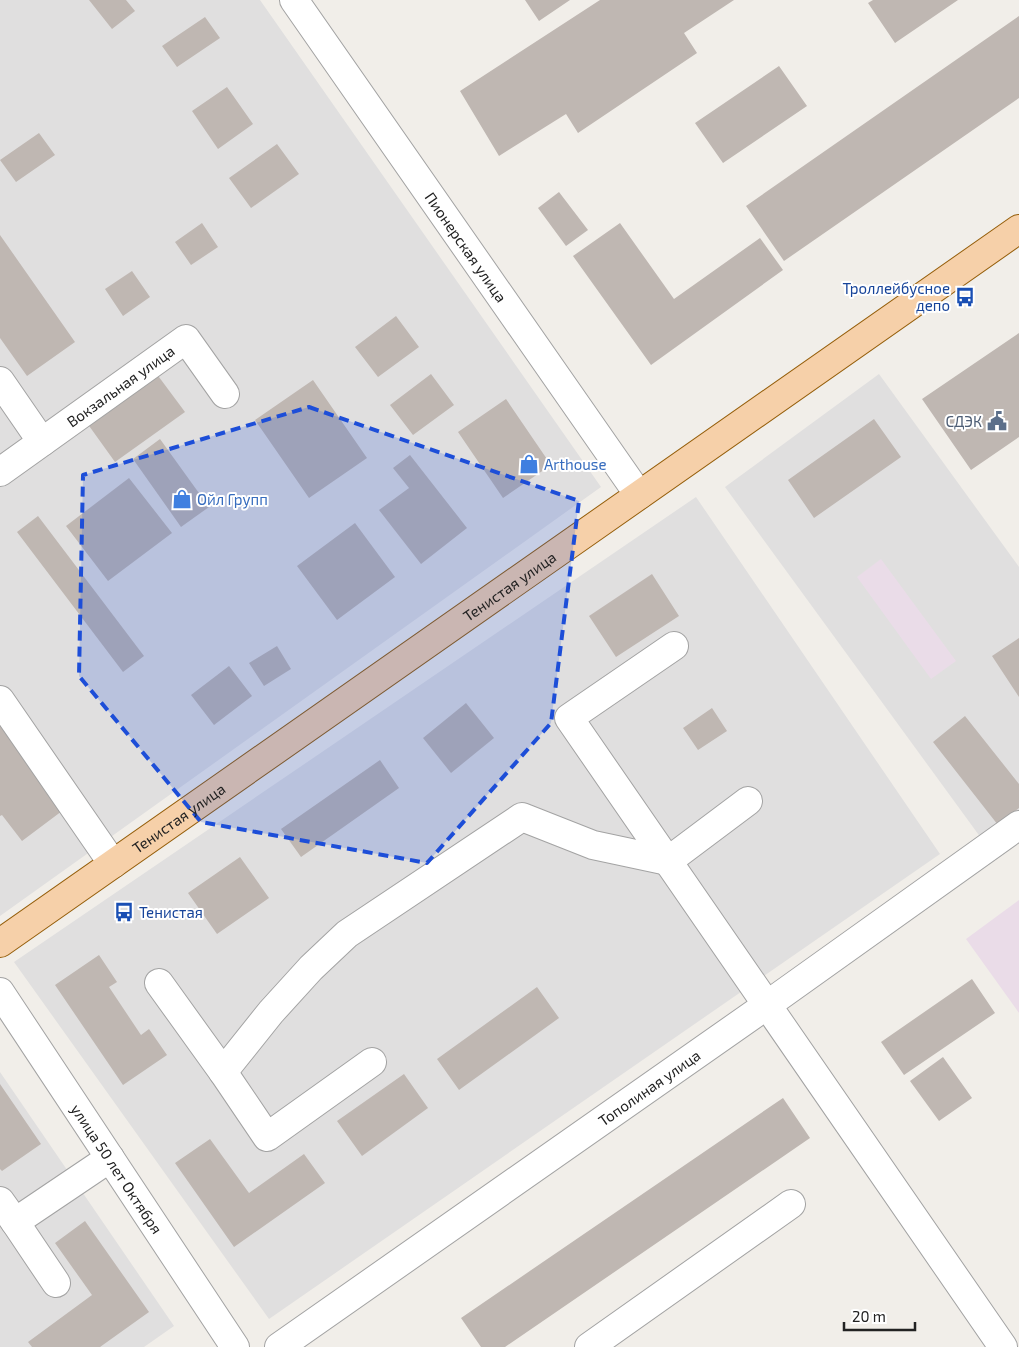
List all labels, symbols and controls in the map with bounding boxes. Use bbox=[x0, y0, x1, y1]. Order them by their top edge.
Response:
street label: Пионерская улица bbox=[422, 188, 511, 305]
place label: Троллейбусное депо bbox=[842, 279, 950, 314]
bus stop icon: Троллейбусное депо bbox=[954, 286, 976, 308]
street label: Вокзальная улица bbox=[63, 341, 178, 431]
public building icon: СДЭК bbox=[986, 410, 1008, 432]
place label: СДЭК bbox=[945, 412, 982, 430]
shop icon: Arthouse bbox=[518, 453, 540, 475]
place label: Arthouse bbox=[544, 455, 607, 473]
shop icon: Ойл Групп bbox=[171, 488, 193, 510]
place label: Ойл Групп bbox=[197, 490, 268, 509]
street label: Тенистая улица bbox=[460, 547, 559, 625]
street label: Тенистая улица bbox=[129, 779, 228, 857]
bus stop icon: Тенистая bbox=[113, 901, 135, 923]
place label: Тенистая bbox=[139, 903, 203, 921]
street label: Тополиная улица bbox=[595, 1046, 704, 1130]
street label: улица 50 лет Октября bbox=[67, 1101, 166, 1237]
scale bar bbox=[844, 1300, 915, 1332]
text: 20 m bbox=[852, 1307, 886, 1325]

